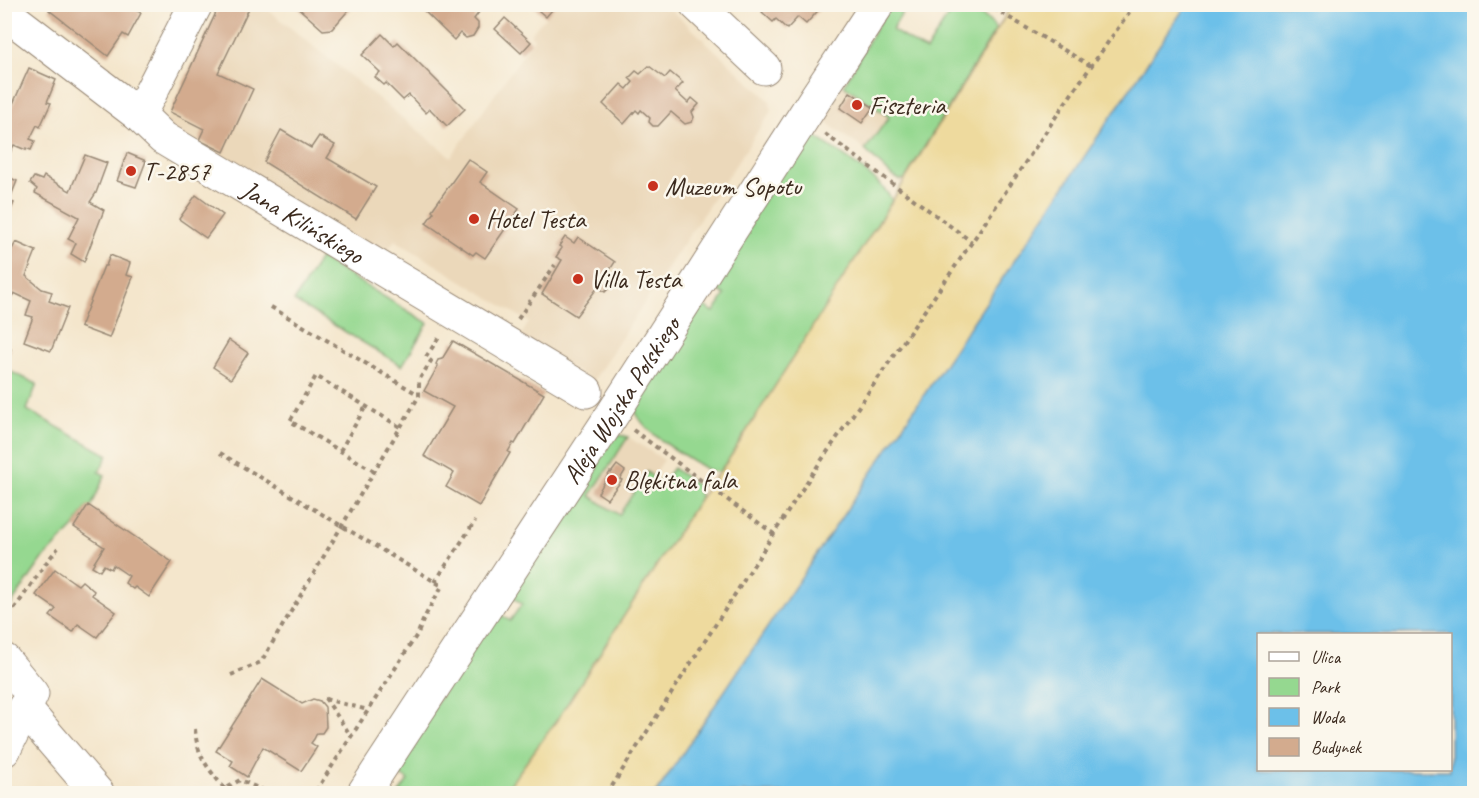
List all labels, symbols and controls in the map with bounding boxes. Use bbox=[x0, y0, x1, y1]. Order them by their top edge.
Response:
place label: Fiszteria bbox=[869, 89, 947, 122]
marker: Fiszteria bbox=[850, 98, 864, 112]
place label: T-2857 bbox=[143, 155, 211, 188]
marker: T-2857 bbox=[124, 164, 138, 178]
place label: Muzeum Sopotu bbox=[665, 170, 802, 203]
street label: Jana Kilińskiego bbox=[234, 171, 371, 272]
marker: Muzeum Sopotu bbox=[646, 179, 660, 193]
place label: Hotel Testa bbox=[486, 203, 587, 236]
marker: Hotel Testa bbox=[467, 212, 481, 226]
place label: Villa Testa bbox=[590, 263, 683, 296]
marker: Villa Testa bbox=[571, 272, 585, 286]
street label: Aleja Wojska Polskiego bbox=[555, 308, 689, 490]
place label: Blękitna fala bbox=[624, 464, 738, 497]
marker: Blękitna fala bbox=[605, 473, 619, 487]
legend bbox=[1257, 633, 1452, 771]
text: Ulica bbox=[1311, 646, 1342, 668]
text: Park bbox=[1311, 676, 1341, 698]
text: Woda bbox=[1311, 706, 1346, 728]
text: Budynek bbox=[1311, 736, 1362, 758]

